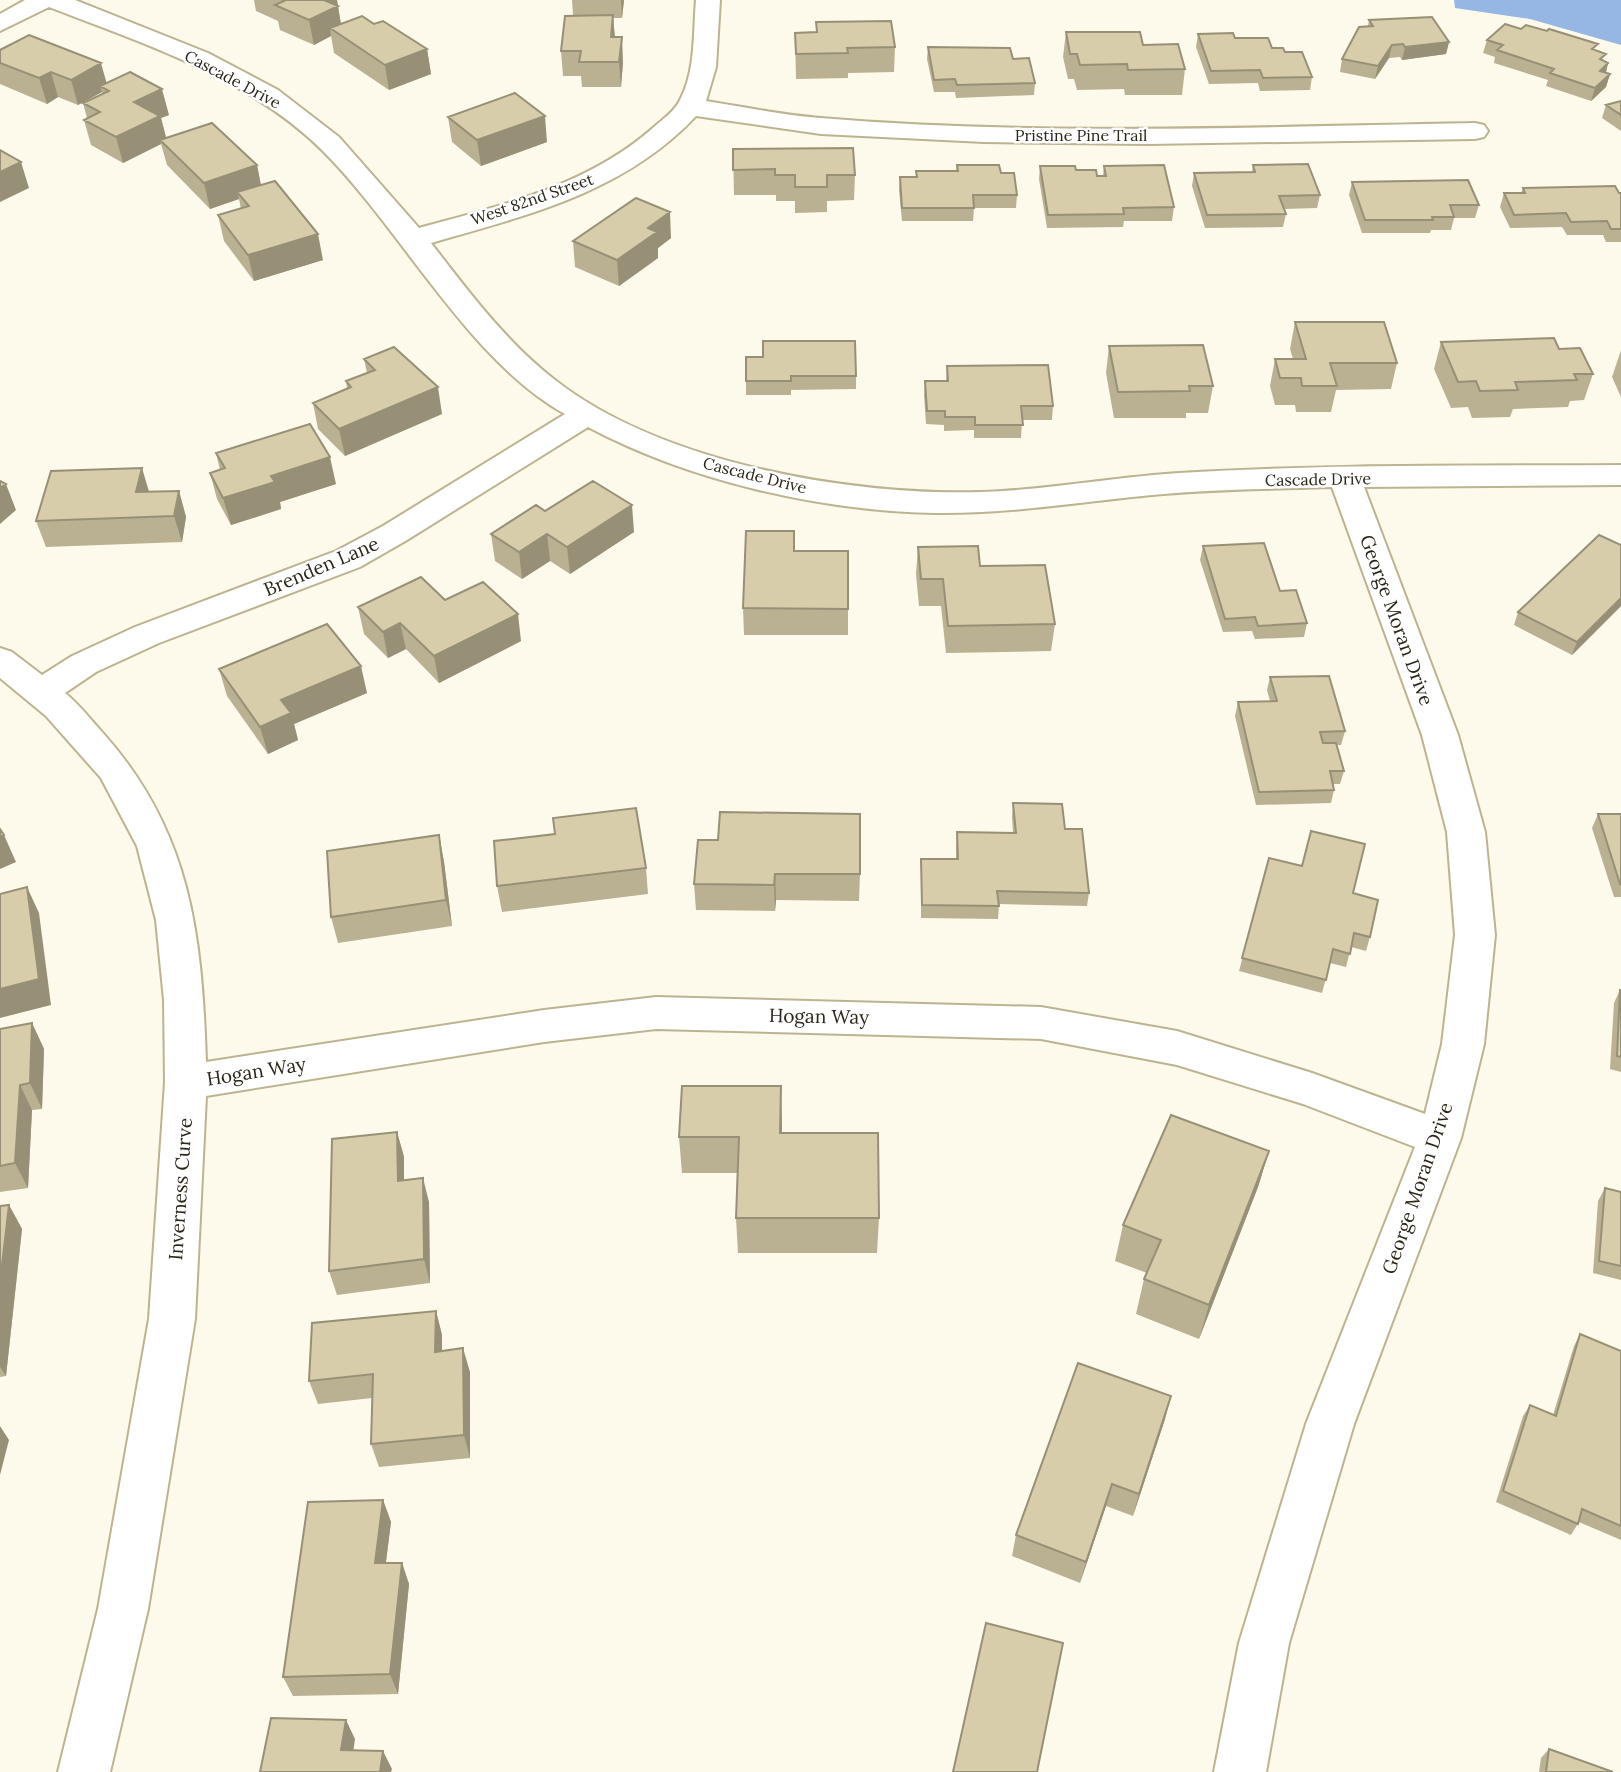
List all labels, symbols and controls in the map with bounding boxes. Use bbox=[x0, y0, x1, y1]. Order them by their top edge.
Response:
street label: Cascade Drive bbox=[181, 45, 285, 113]
street label: Pristine Pine Trail bbox=[1015, 125, 1147, 145]
street label: West 82nd Street bbox=[468, 168, 597, 229]
street label: Cascade Drive bbox=[701, 452, 809, 498]
street label: Cascade Drive bbox=[1265, 468, 1372, 490]
street label: Brenden Lane bbox=[260, 531, 382, 601]
street label: George Moran Drive bbox=[1355, 531, 1439, 709]
street label: Hogan Way bbox=[769, 1003, 869, 1029]
street label: Hogan Way bbox=[205, 1051, 307, 1091]
street label: George Moran Drive bbox=[1376, 1099, 1458, 1277]
street label: Inverness Curve bbox=[163, 1117, 197, 1261]

